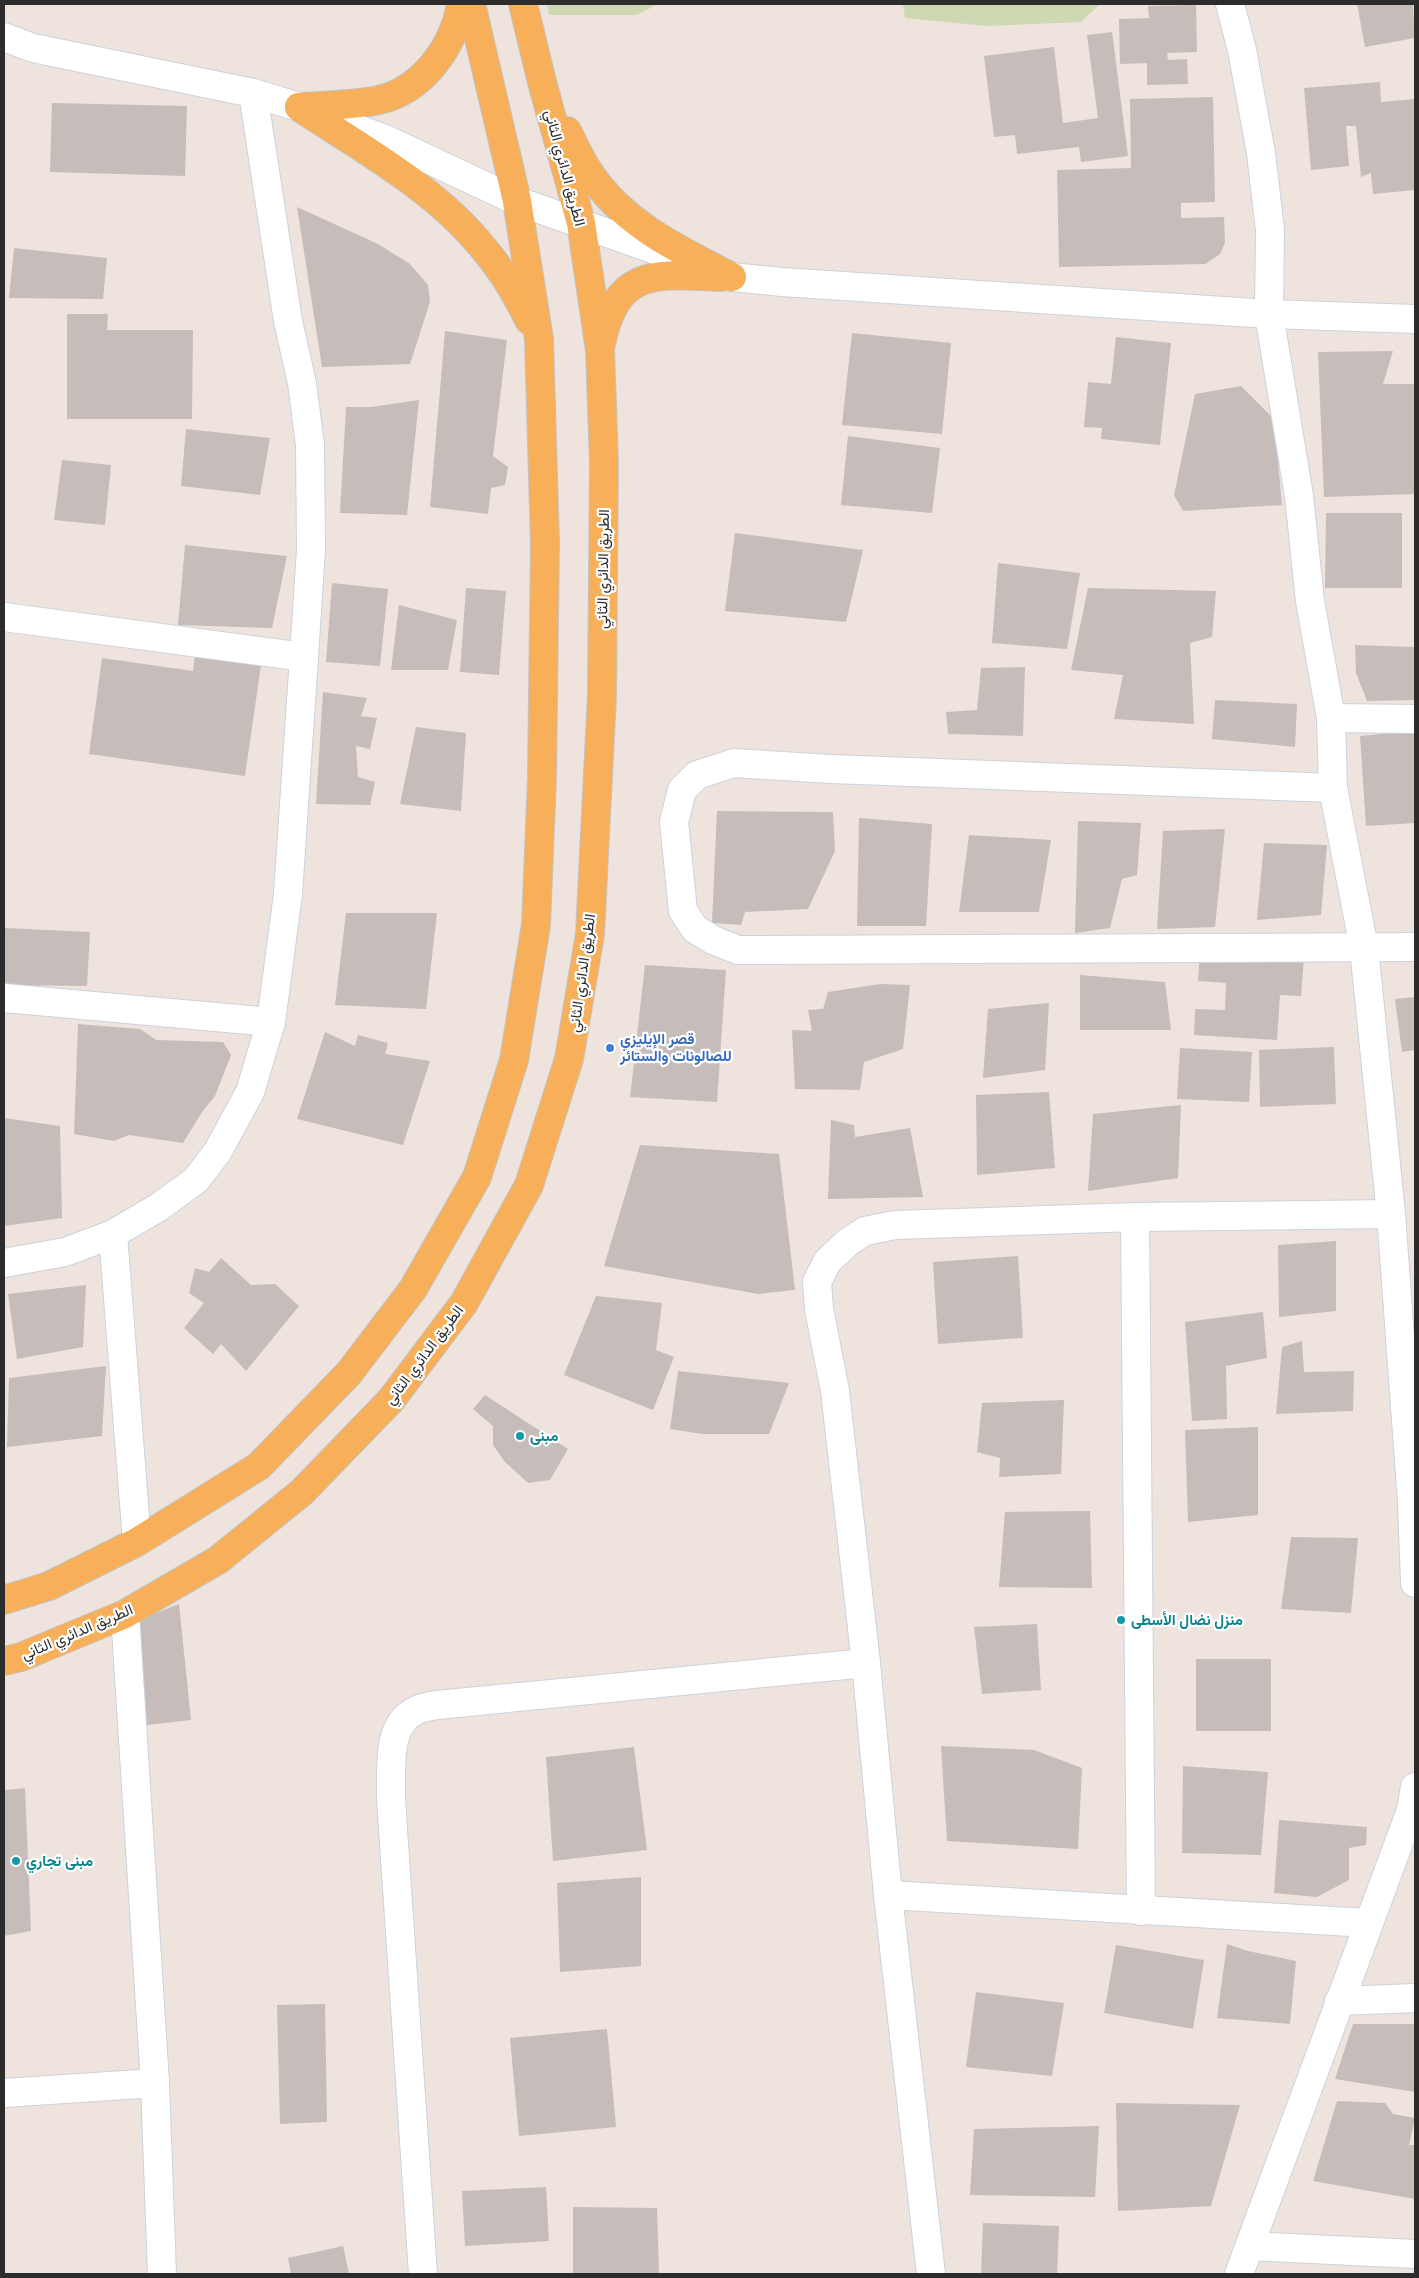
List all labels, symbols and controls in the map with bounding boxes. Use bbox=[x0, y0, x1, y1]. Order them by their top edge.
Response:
street label: الطريق الدائري الثاني bbox=[537, 108, 589, 229]
street label: الطريق الدائري الثاني bbox=[593, 509, 617, 629]
street label: الطريق الدائري الثاني bbox=[565, 913, 603, 1034]
place label: قصر الإيليزي للصالونات والستائر bbox=[619, 1030, 732, 1065]
marker: قصر الإيليزي للصالونات والستائر bbox=[604, 1042, 616, 1054]
street label: الطريق الدائري الثاني bbox=[381, 1302, 470, 1411]
place label: مبنى bbox=[530, 1427, 558, 1445]
marker: مبنى bbox=[514, 1430, 526, 1442]
street label: الطريق الدائري الثاني bbox=[18, 1600, 137, 1667]
place label: منزل نضال الأسطى bbox=[1131, 1611, 1243, 1629]
marker: منزل نضال الأسطى bbox=[1115, 1614, 1127, 1626]
place label: مبنى تجاري bbox=[26, 1852, 93, 1874]
marker: مبنى تجاري bbox=[10, 1855, 22, 1867]

